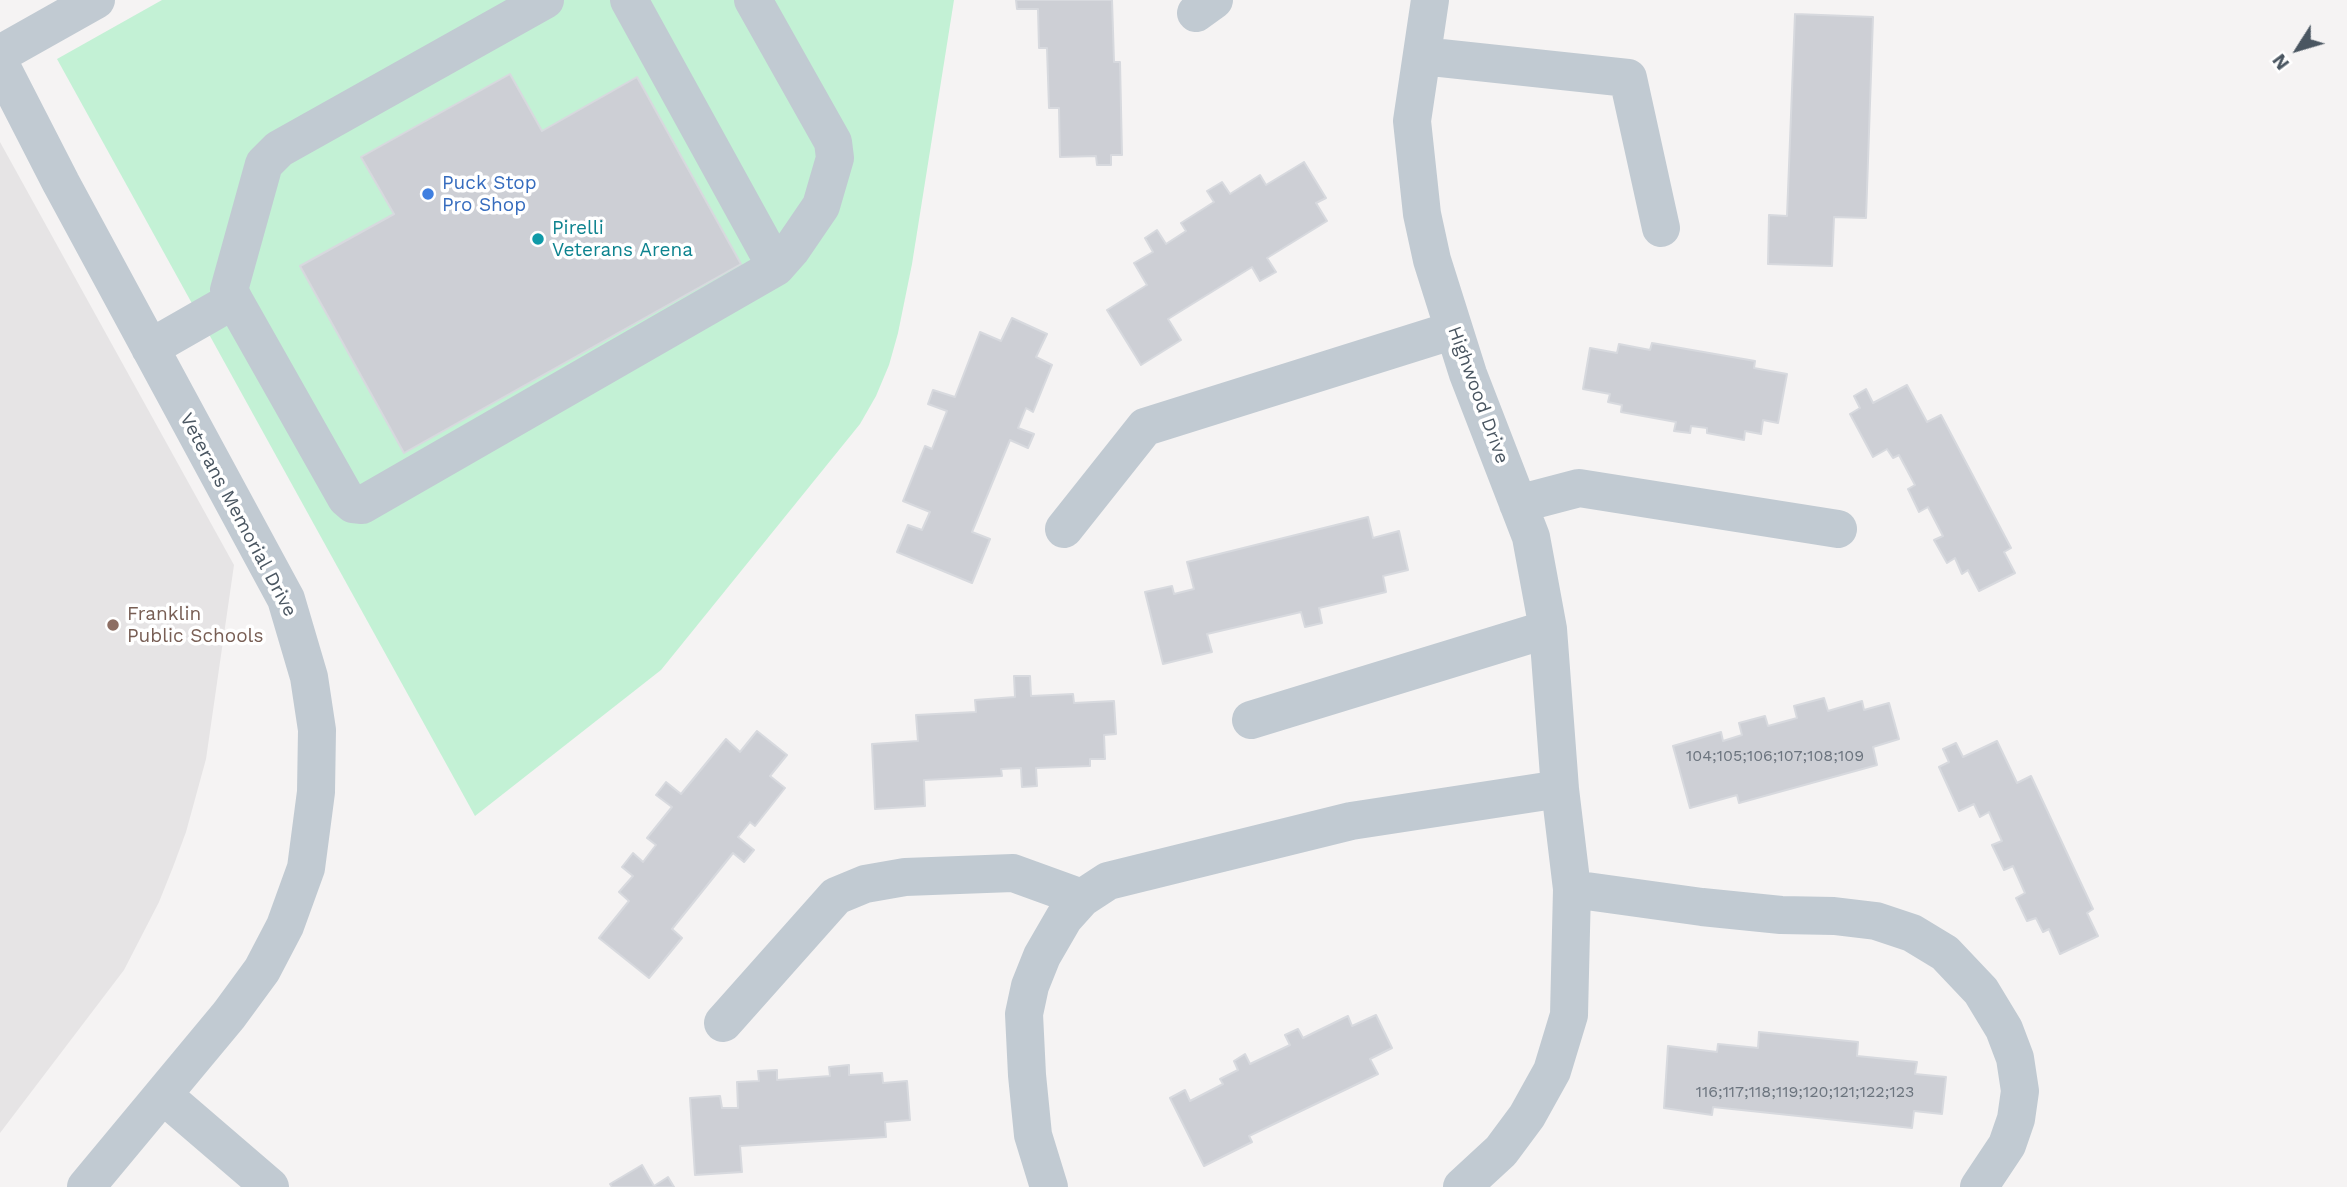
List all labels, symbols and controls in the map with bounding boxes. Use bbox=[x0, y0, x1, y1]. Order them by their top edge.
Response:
north arrow bbox=[2263, 14, 2333, 84]
text: N bbox=[2267, 49, 2294, 74]
place label: Puck Stop Pro Shop bbox=[442, 172, 537, 216]
marker: Puck Stop Pro Shop bbox=[420, 186, 436, 202]
place label: Pirelli Veterans Arena bbox=[552, 217, 693, 261]
marker: Pirelli Veterans Arena bbox=[530, 231, 546, 247]
street label: Highwood Drive bbox=[1443, 323, 1513, 467]
street label: Veterans Memorial Drive bbox=[175, 409, 301, 621]
place label: Franklin Public Schools bbox=[127, 603, 263, 647]
marker: Franklin Public Schools bbox=[105, 617, 121, 633]
house number: 104;105;106;107;108;109 bbox=[1686, 746, 1864, 766]
house number: 116;117;118;119;120;121;122;123 bbox=[1696, 1082, 1914, 1102]

